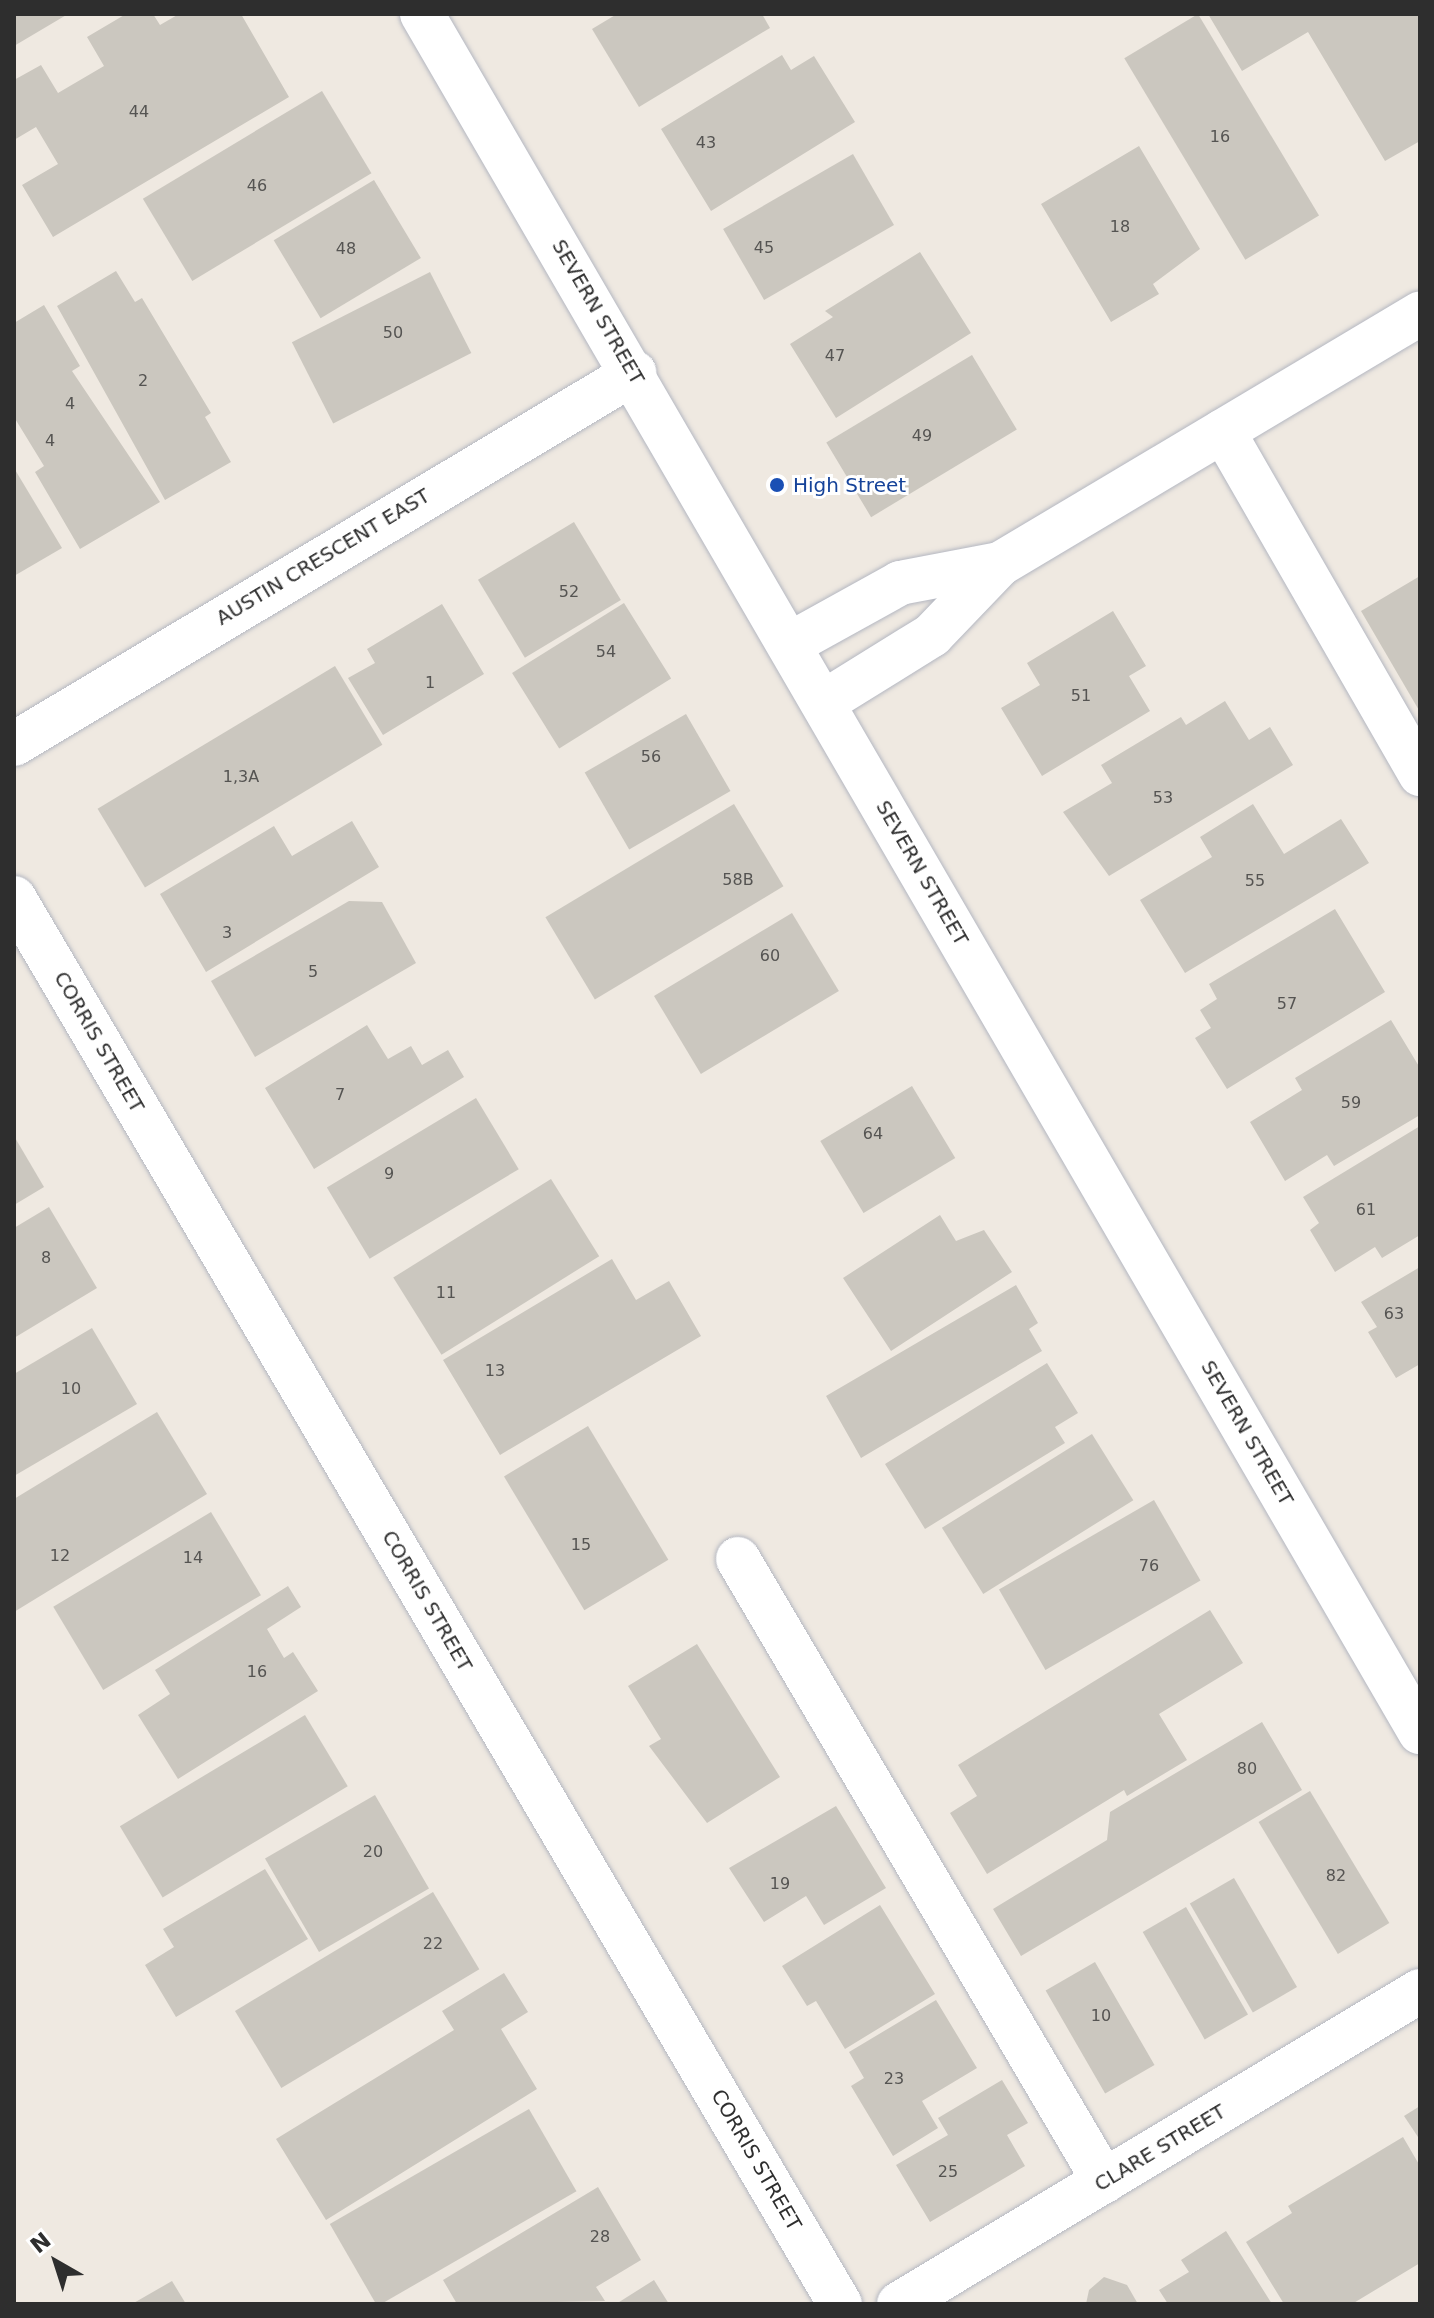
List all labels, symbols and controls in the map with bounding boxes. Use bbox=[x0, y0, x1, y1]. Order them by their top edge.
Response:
house number: 44 bbox=[129, 102, 149, 122]
house number: 16 bbox=[1210, 127, 1230, 147]
house number: 43 bbox=[696, 133, 716, 153]
house number: 46 bbox=[247, 176, 267, 196]
house number: 18 bbox=[1110, 217, 1130, 237]
street label: SEVERN STREET bbox=[547, 235, 649, 389]
house number: 45 bbox=[754, 238, 774, 258]
house number: 48 bbox=[336, 239, 356, 259]
house number: 50 bbox=[383, 323, 403, 343]
house number: 47 bbox=[825, 346, 845, 366]
house number: 2 bbox=[138, 371, 148, 391]
house number: 4 bbox=[65, 394, 75, 414]
house number: 49 bbox=[912, 426, 932, 446]
house number: 4 bbox=[45, 431, 55, 451]
place label: High Street bbox=[793, 473, 906, 497]
marker: High Street bbox=[768, 476, 786, 494]
street label: AUSTIN CRESCENT EAST bbox=[212, 484, 434, 630]
house number: 52 bbox=[559, 582, 579, 602]
house number: 54 bbox=[596, 642, 616, 662]
house number: 1 bbox=[425, 673, 435, 693]
house number: 51 bbox=[1071, 686, 1091, 706]
house number: 56 bbox=[641, 747, 661, 767]
house number: 1,3A bbox=[223, 767, 259, 787]
house number: 53 bbox=[1153, 788, 1173, 808]
street label: SEVERN STREET bbox=[871, 796, 973, 950]
house number: 58B bbox=[722, 870, 754, 890]
house number: 55 bbox=[1245, 871, 1265, 891]
house number: 3 bbox=[222, 923, 232, 943]
house number: 60 bbox=[760, 946, 780, 966]
house number: 5 bbox=[308, 962, 318, 982]
street label: CORRIS STREET bbox=[49, 967, 149, 1117]
house number: 57 bbox=[1277, 994, 1297, 1014]
house number: 7 bbox=[335, 1085, 345, 1105]
house number: 59 bbox=[1341, 1093, 1361, 1113]
house number: 64 bbox=[863, 1124, 883, 1144]
house number: 9 bbox=[384, 1164, 394, 1184]
house number: 61 bbox=[1356, 1200, 1376, 1220]
house number: 8 bbox=[41, 1248, 51, 1268]
house number: 11 bbox=[436, 1283, 456, 1303]
house number: 63 bbox=[1384, 1304, 1404, 1324]
street label: SEVERN STREET bbox=[1196, 1356, 1298, 1510]
house number: 13 bbox=[485, 1361, 505, 1381]
house number: 10 bbox=[61, 1379, 81, 1399]
street label: CORRIS STREET bbox=[377, 1526, 477, 1676]
house number: 15 bbox=[571, 1535, 591, 1555]
house number: 12 bbox=[50, 1546, 70, 1566]
house number: 14 bbox=[183, 1548, 203, 1568]
house number: 76 bbox=[1139, 1556, 1159, 1576]
house number: 16 bbox=[247, 1662, 267, 1682]
house number: 80 bbox=[1237, 1759, 1257, 1779]
house number: 20 bbox=[363, 1842, 383, 1862]
house number: 82 bbox=[1326, 1866, 1346, 1886]
house number: 19 bbox=[770, 1874, 790, 1894]
house number: 22 bbox=[423, 1934, 443, 1954]
house number: 10 bbox=[1091, 2006, 1111, 2026]
house number: 23 bbox=[884, 2069, 904, 2089]
street label: CORRIS STREET bbox=[706, 2085, 806, 2235]
street label: CLARE STREET bbox=[1090, 2099, 1230, 2197]
house number: 25 bbox=[938, 2162, 958, 2182]
north arrow bbox=[16, 2222, 96, 2302]
text: N bbox=[26, 2227, 56, 2258]
house number: 28 bbox=[590, 2227, 610, 2247]

